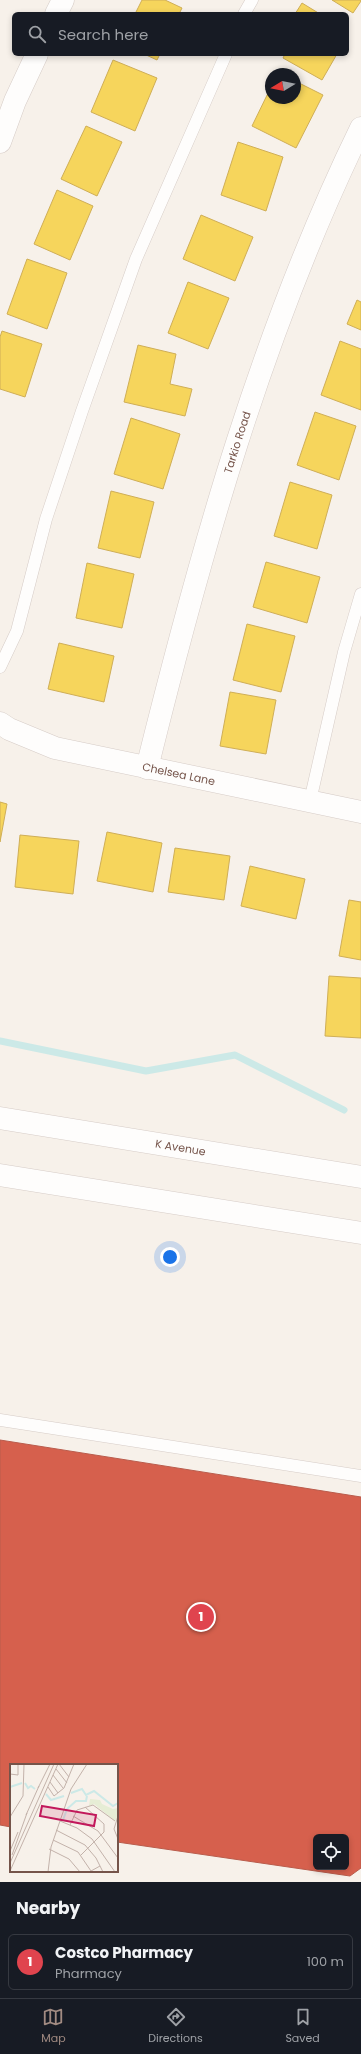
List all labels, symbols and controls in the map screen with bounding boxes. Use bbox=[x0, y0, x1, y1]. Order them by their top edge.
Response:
search box bbox=[12, 12, 349, 56]
icon: search bbox=[26, 23, 48, 45]
text: Search here bbox=[58, 24, 148, 45]
north arrow bbox=[265, 68, 301, 104]
street label: Tarkio Road bbox=[220, 409, 255, 475]
street label: Chelsea Lane bbox=[141, 758, 217, 789]
street label: K Avenue bbox=[154, 1136, 207, 1160]
your location bbox=[160, 1247, 180, 1267]
pin: 1 bbox=[188, 1602, 214, 1632]
inset map bbox=[10, 1764, 118, 1872]
map controls bbox=[313, 1834, 349, 1870]
button: locate bbox=[313, 1834, 349, 1870]
text: Nearby bbox=[16, 1896, 80, 1920]
text: Costco Pharmacy bbox=[55, 1942, 193, 1963]
text: 1 bbox=[28, 1952, 32, 1971]
text: 100 m bbox=[307, 1952, 344, 1971]
text: Pharmacy bbox=[55, 1964, 122, 1983]
tab: Map bbox=[41, 2006, 66, 2047]
tab: Directions bbox=[148, 2006, 203, 2047]
tab: Saved bbox=[285, 2006, 320, 2047]

